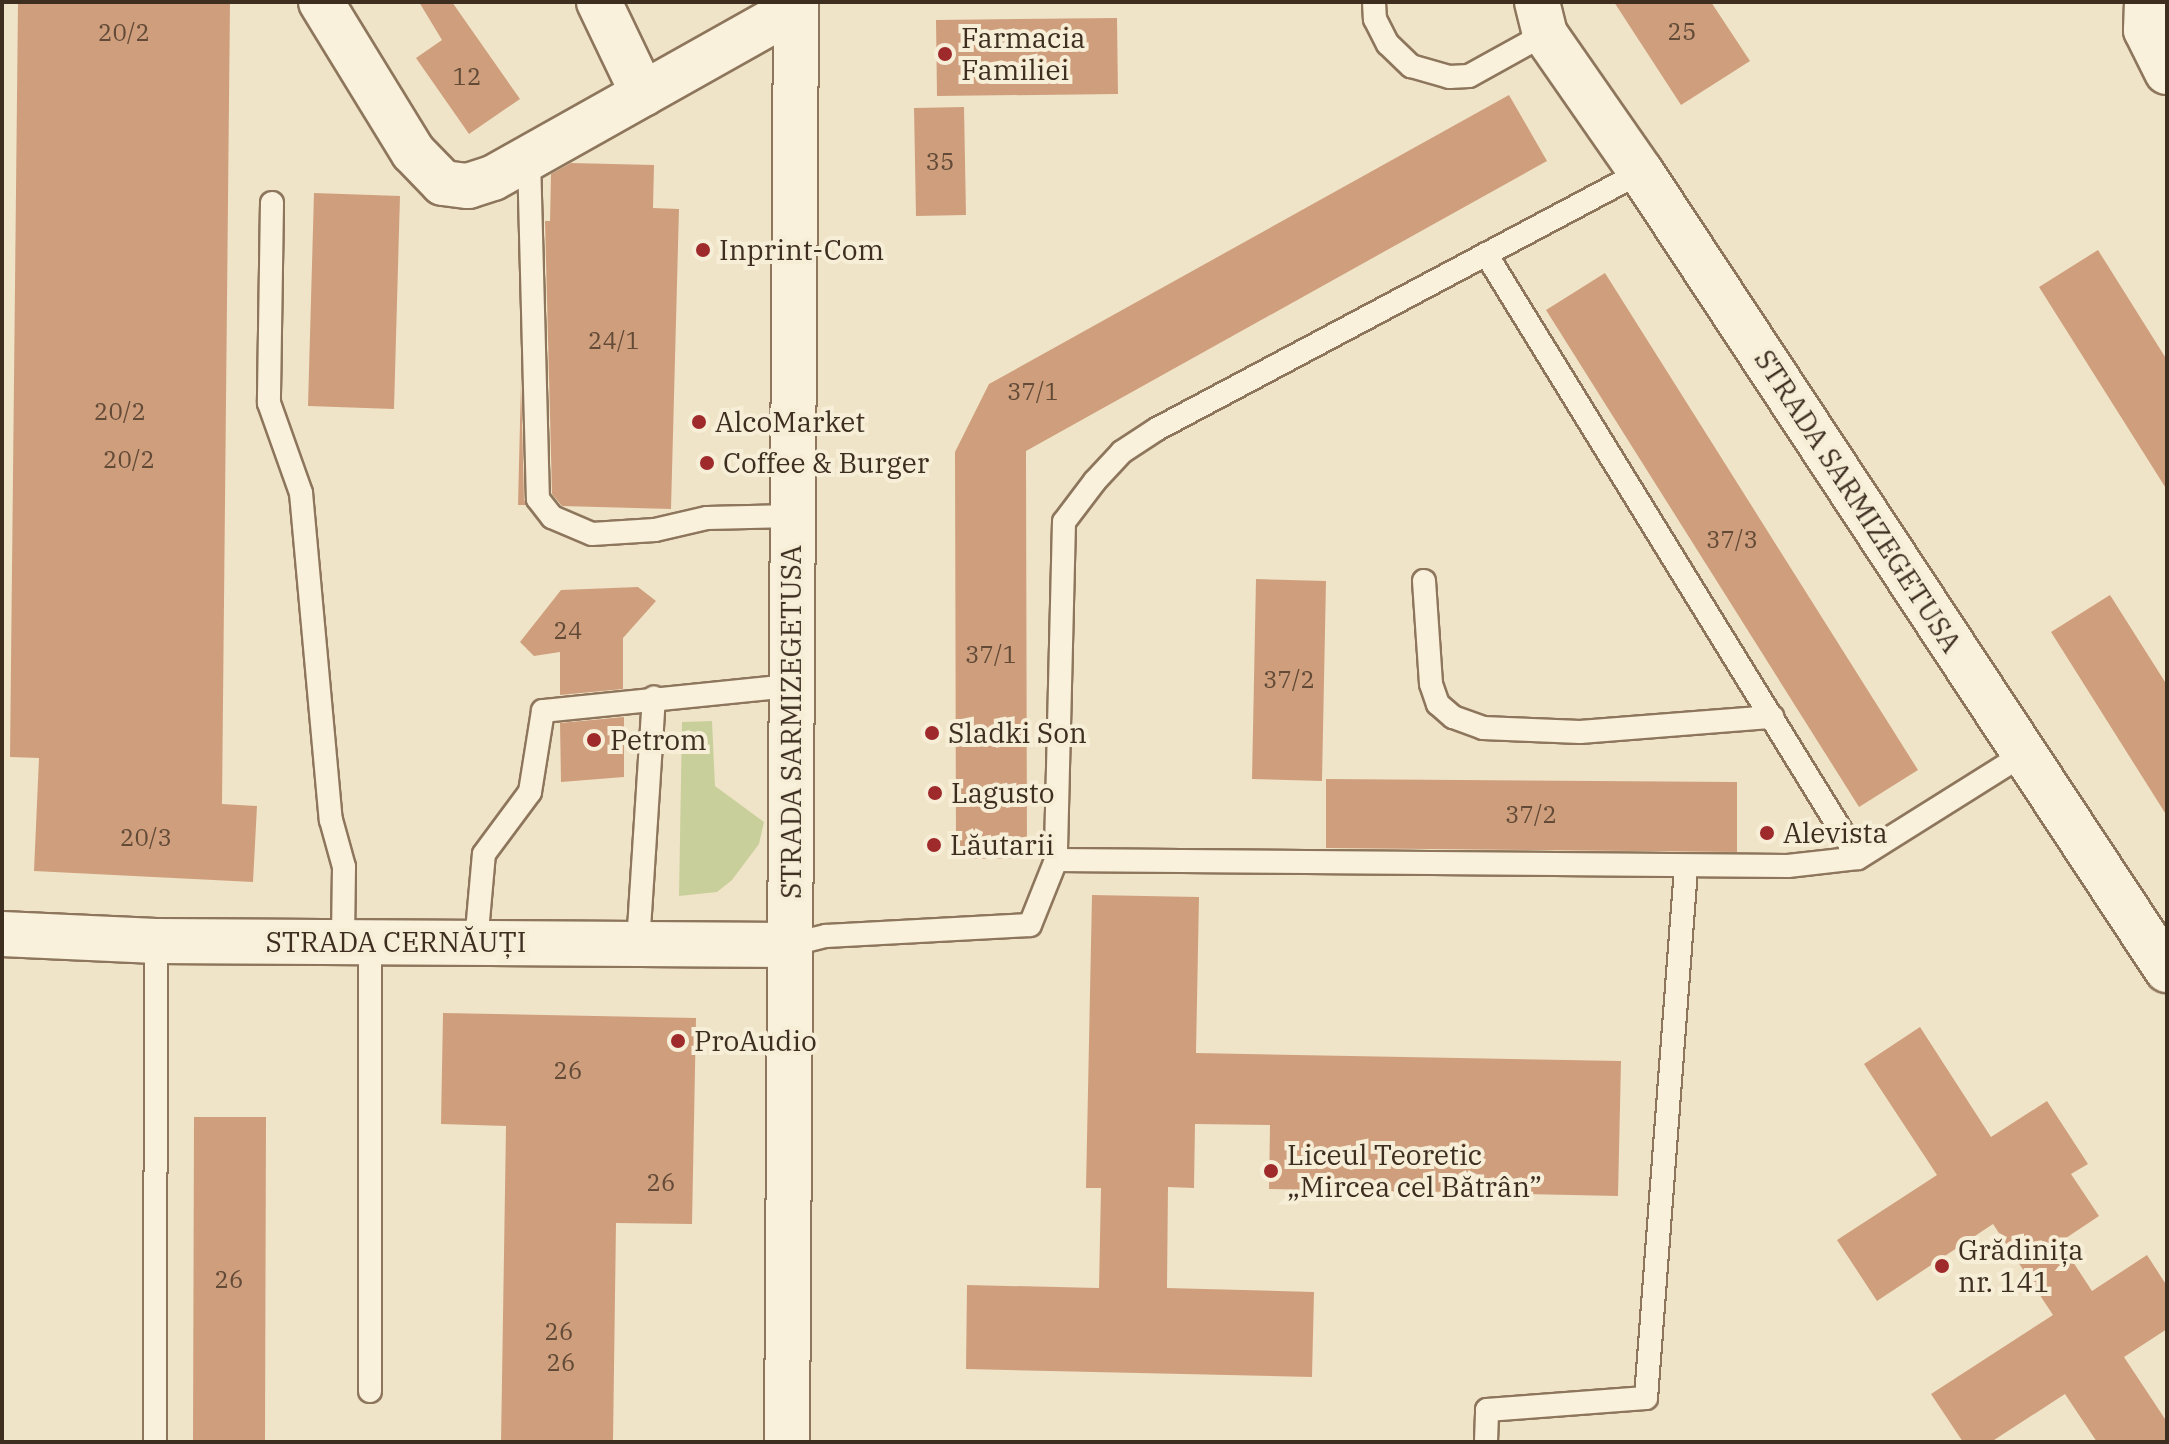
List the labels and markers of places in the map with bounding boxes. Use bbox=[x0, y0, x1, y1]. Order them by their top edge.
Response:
place label: Farmacia Familiei bbox=[961, 21, 1086, 87]
marker: Farmacia Familiei bbox=[936, 45, 954, 63]
place label: Inprint-Com bbox=[719, 233, 884, 267]
marker: Inprint-Com bbox=[694, 241, 712, 259]
place label: AlcoMarket bbox=[715, 405, 865, 439]
marker: AlcoMarket bbox=[690, 413, 708, 431]
place label: Coffee & Burger bbox=[723, 446, 929, 480]
marker: Coffee & Burger bbox=[698, 454, 716, 472]
place label: Sladki Son bbox=[948, 716, 1087, 750]
place label: Petrom bbox=[610, 723, 707, 757]
marker: Sladki Son bbox=[923, 724, 941, 742]
marker: Petrom bbox=[585, 731, 603, 749]
place label: Lagusto bbox=[951, 776, 1054, 810]
marker: Lagusto bbox=[926, 784, 944, 802]
place label: Alevista bbox=[1783, 816, 1888, 850]
marker: Alevista bbox=[1758, 824, 1776, 842]
place label: Lăutarii bbox=[950, 828, 1054, 862]
marker: Lăutarii bbox=[925, 836, 943, 854]
place label: ProAudio bbox=[694, 1024, 817, 1058]
marker: ProAudio bbox=[669, 1032, 687, 1050]
place label: Liceul Teoretic „Mircea cel Bătrân” bbox=[1287, 1138, 1542, 1204]
marker: Liceul Teoretic „Mircea cel Bătrân” bbox=[1262, 1162, 1280, 1180]
place label: Grădinița nr. 141 bbox=[1958, 1233, 2084, 1299]
marker: Grădinița nr. 141 bbox=[1933, 1257, 1951, 1275]

